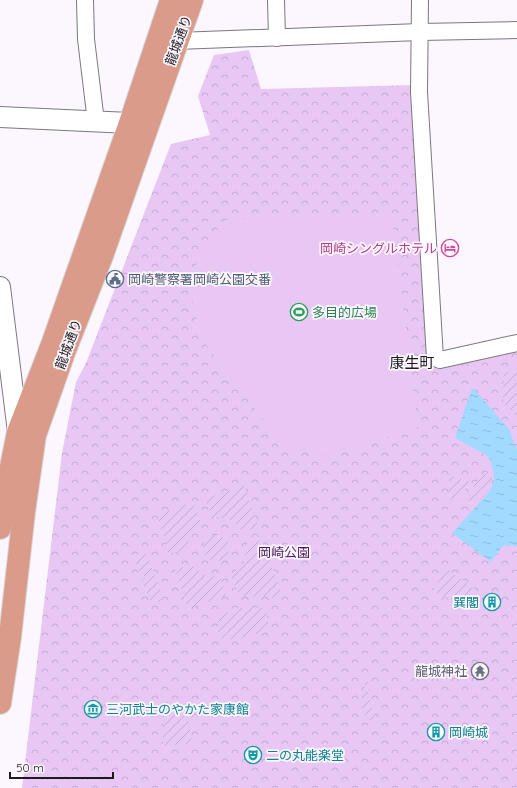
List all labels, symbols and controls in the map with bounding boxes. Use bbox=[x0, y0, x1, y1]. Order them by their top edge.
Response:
street label: 龍城通り bbox=[162, 13, 194, 67]
hotel icon: 岡崎シングルホテル bbox=[440, 238, 460, 258]
place label: 岡崎シングルホテル bbox=[320, 240, 437, 256]
public building icon: 岡崎警察署岡崎公園交番 bbox=[105, 269, 125, 289]
place label: 岡崎警察署岡崎公園交番 bbox=[128, 271, 271, 287]
sports icon: 多目的広場 bbox=[289, 302, 309, 322]
place label: 多目的広場 bbox=[312, 304, 377, 320]
street label: 龍城通り bbox=[52, 317, 84, 371]
district label: 康生町 bbox=[389, 353, 435, 372]
park label: 岡崎公園 bbox=[258, 544, 310, 560]
building icon: 巽閣 bbox=[482, 592, 502, 612]
place label: 巽閣 bbox=[453, 594, 479, 610]
temple icon: 龍城神社 bbox=[470, 661, 490, 681]
place label: 龍城神社 bbox=[415, 663, 467, 679]
museum icon: 三河武士のやかた家康館 bbox=[83, 699, 103, 719]
place label: 三河武士のやかた家康館 bbox=[106, 701, 249, 717]
building icon: 岡崎城 bbox=[426, 722, 446, 742]
place label: 岡崎城 bbox=[449, 724, 488, 740]
theatre icon: 二の丸能楽堂 bbox=[243, 745, 263, 765]
place label: 二の丸能楽堂 bbox=[266, 747, 344, 763]
scale bar bbox=[10, 754, 113, 780]
text: 50 m bbox=[16, 760, 44, 775]

